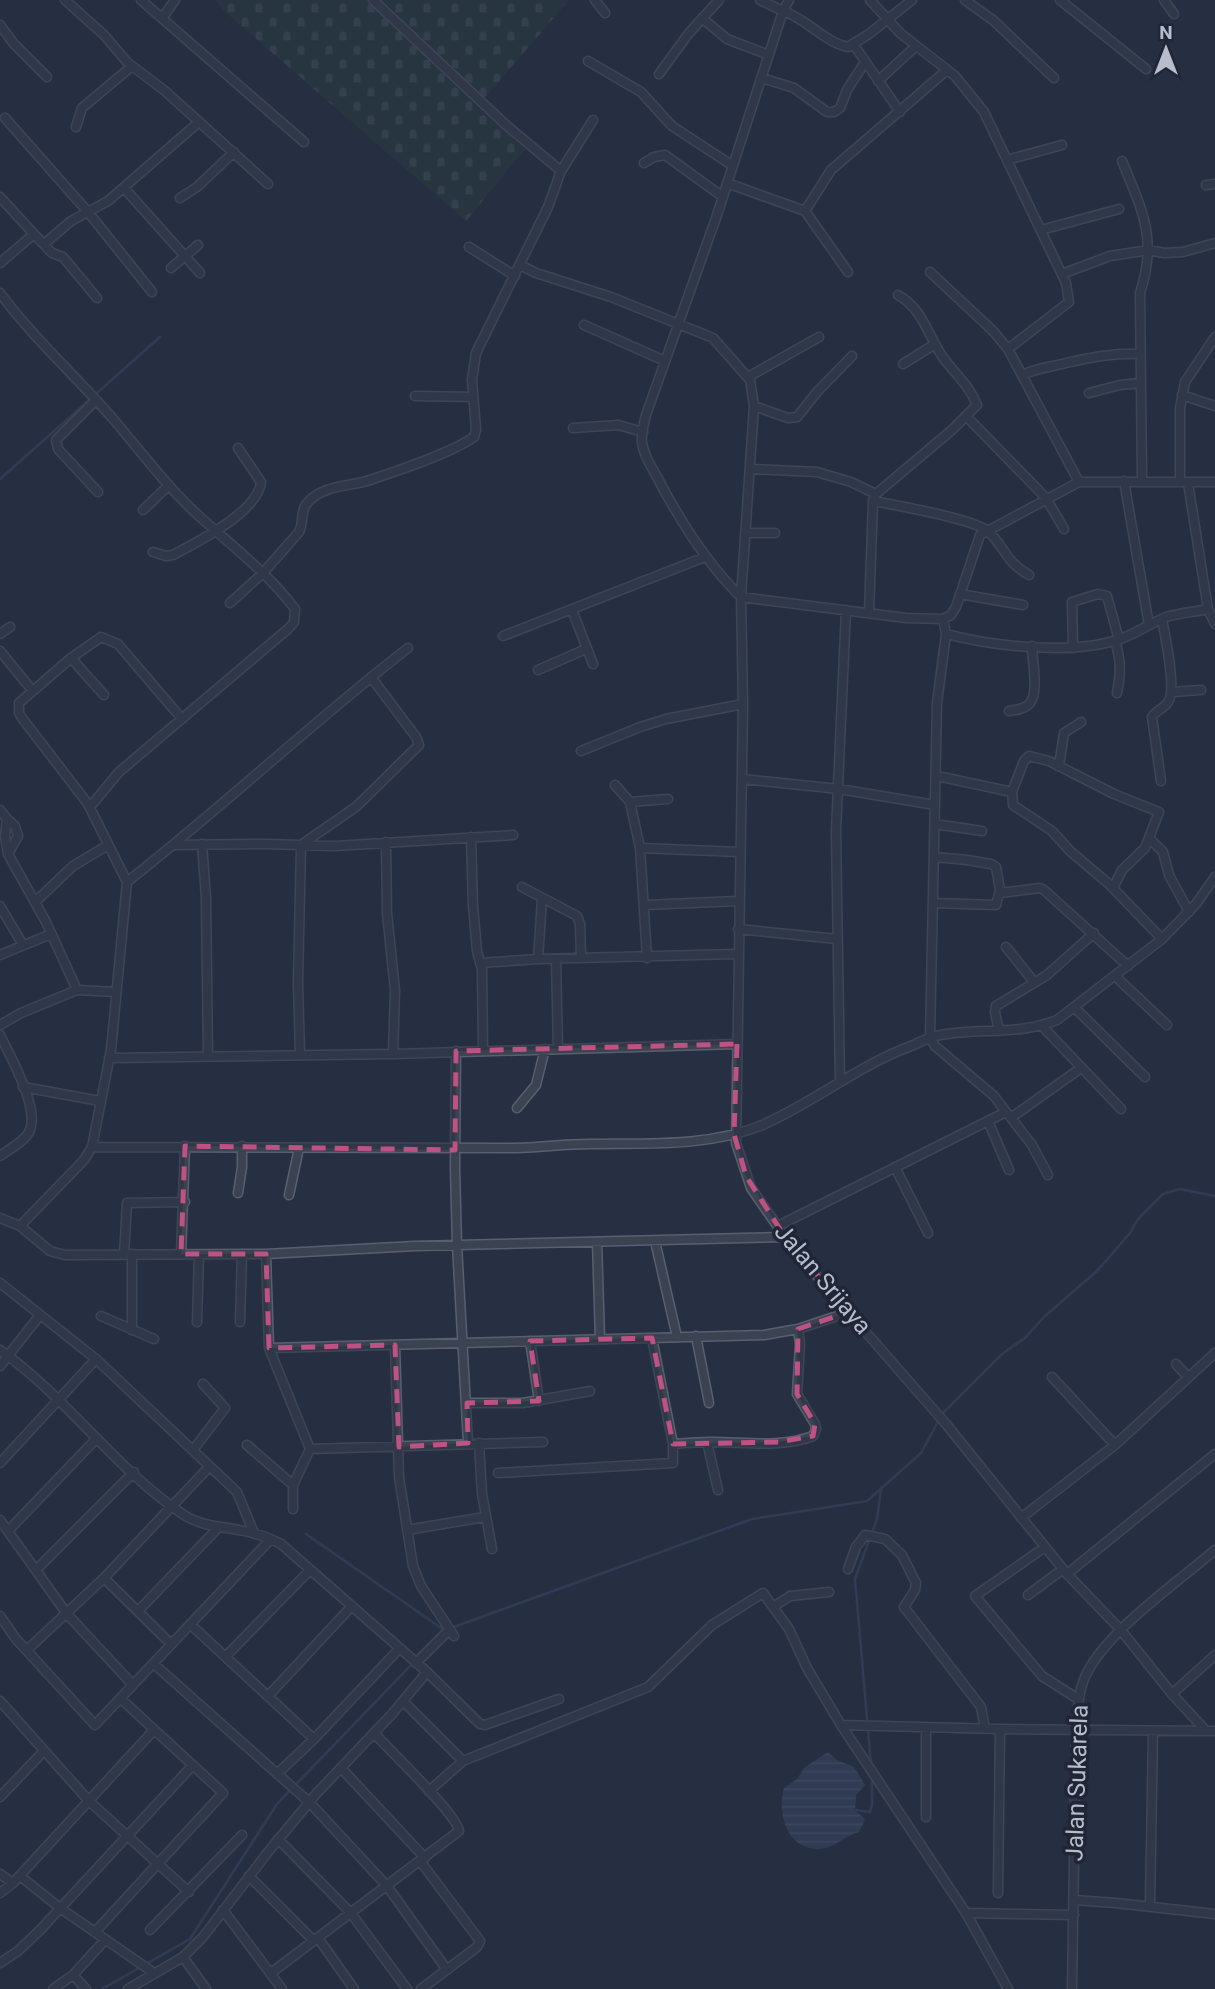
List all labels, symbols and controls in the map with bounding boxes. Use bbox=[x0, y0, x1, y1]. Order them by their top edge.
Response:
north arrow bbox=[1131, 14, 1201, 84]
text: N bbox=[1159, 21, 1173, 44]
street label: Jalan Srijaya bbox=[769, 1218, 877, 1340]
street label: Jalan Sukarela bbox=[1060, 1704, 1094, 1862]

